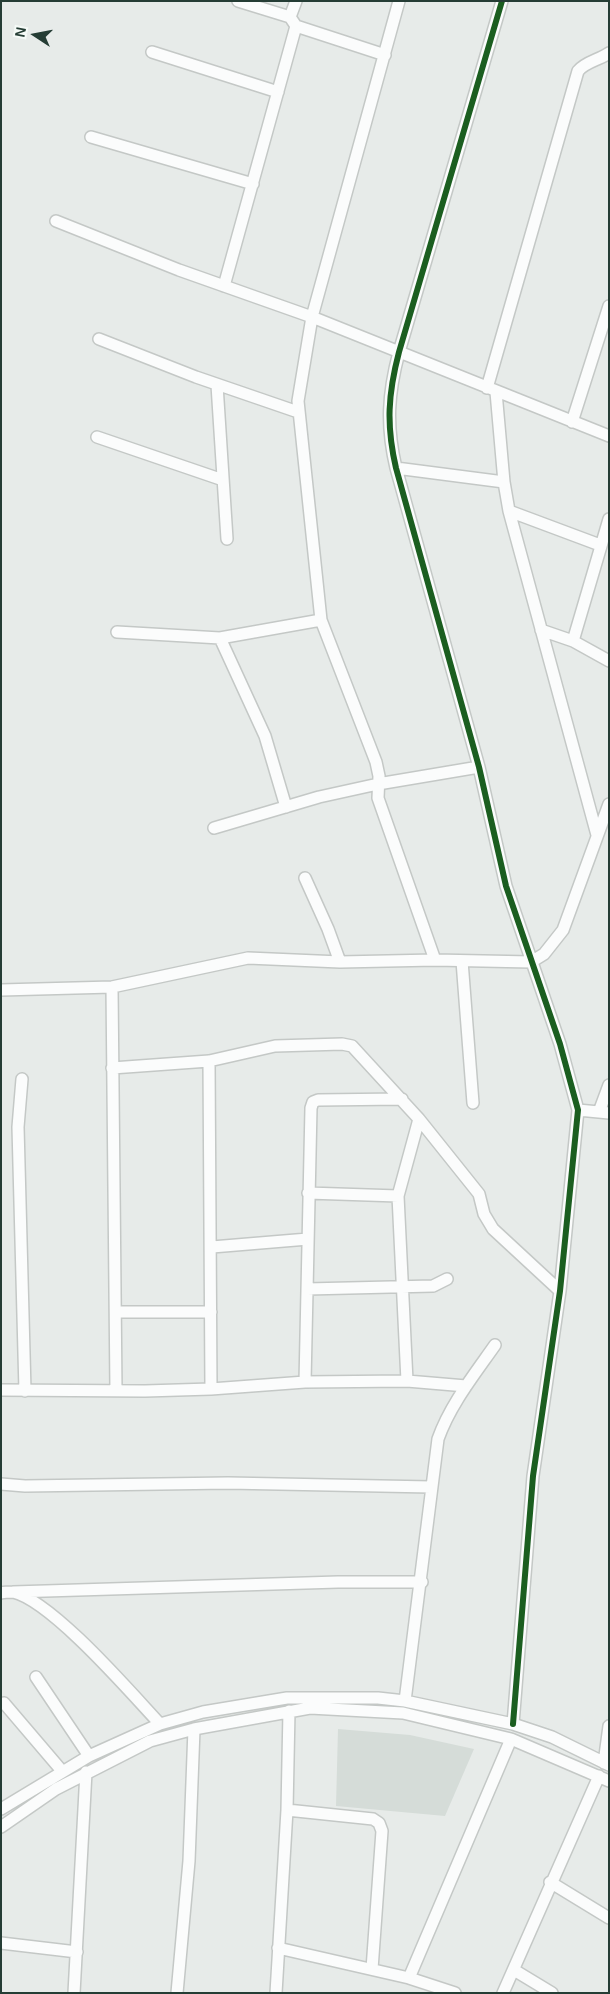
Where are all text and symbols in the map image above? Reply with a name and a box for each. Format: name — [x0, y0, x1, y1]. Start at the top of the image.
north arrow — [10, 10, 60, 60]
text: N — [11, 26, 29, 39]

